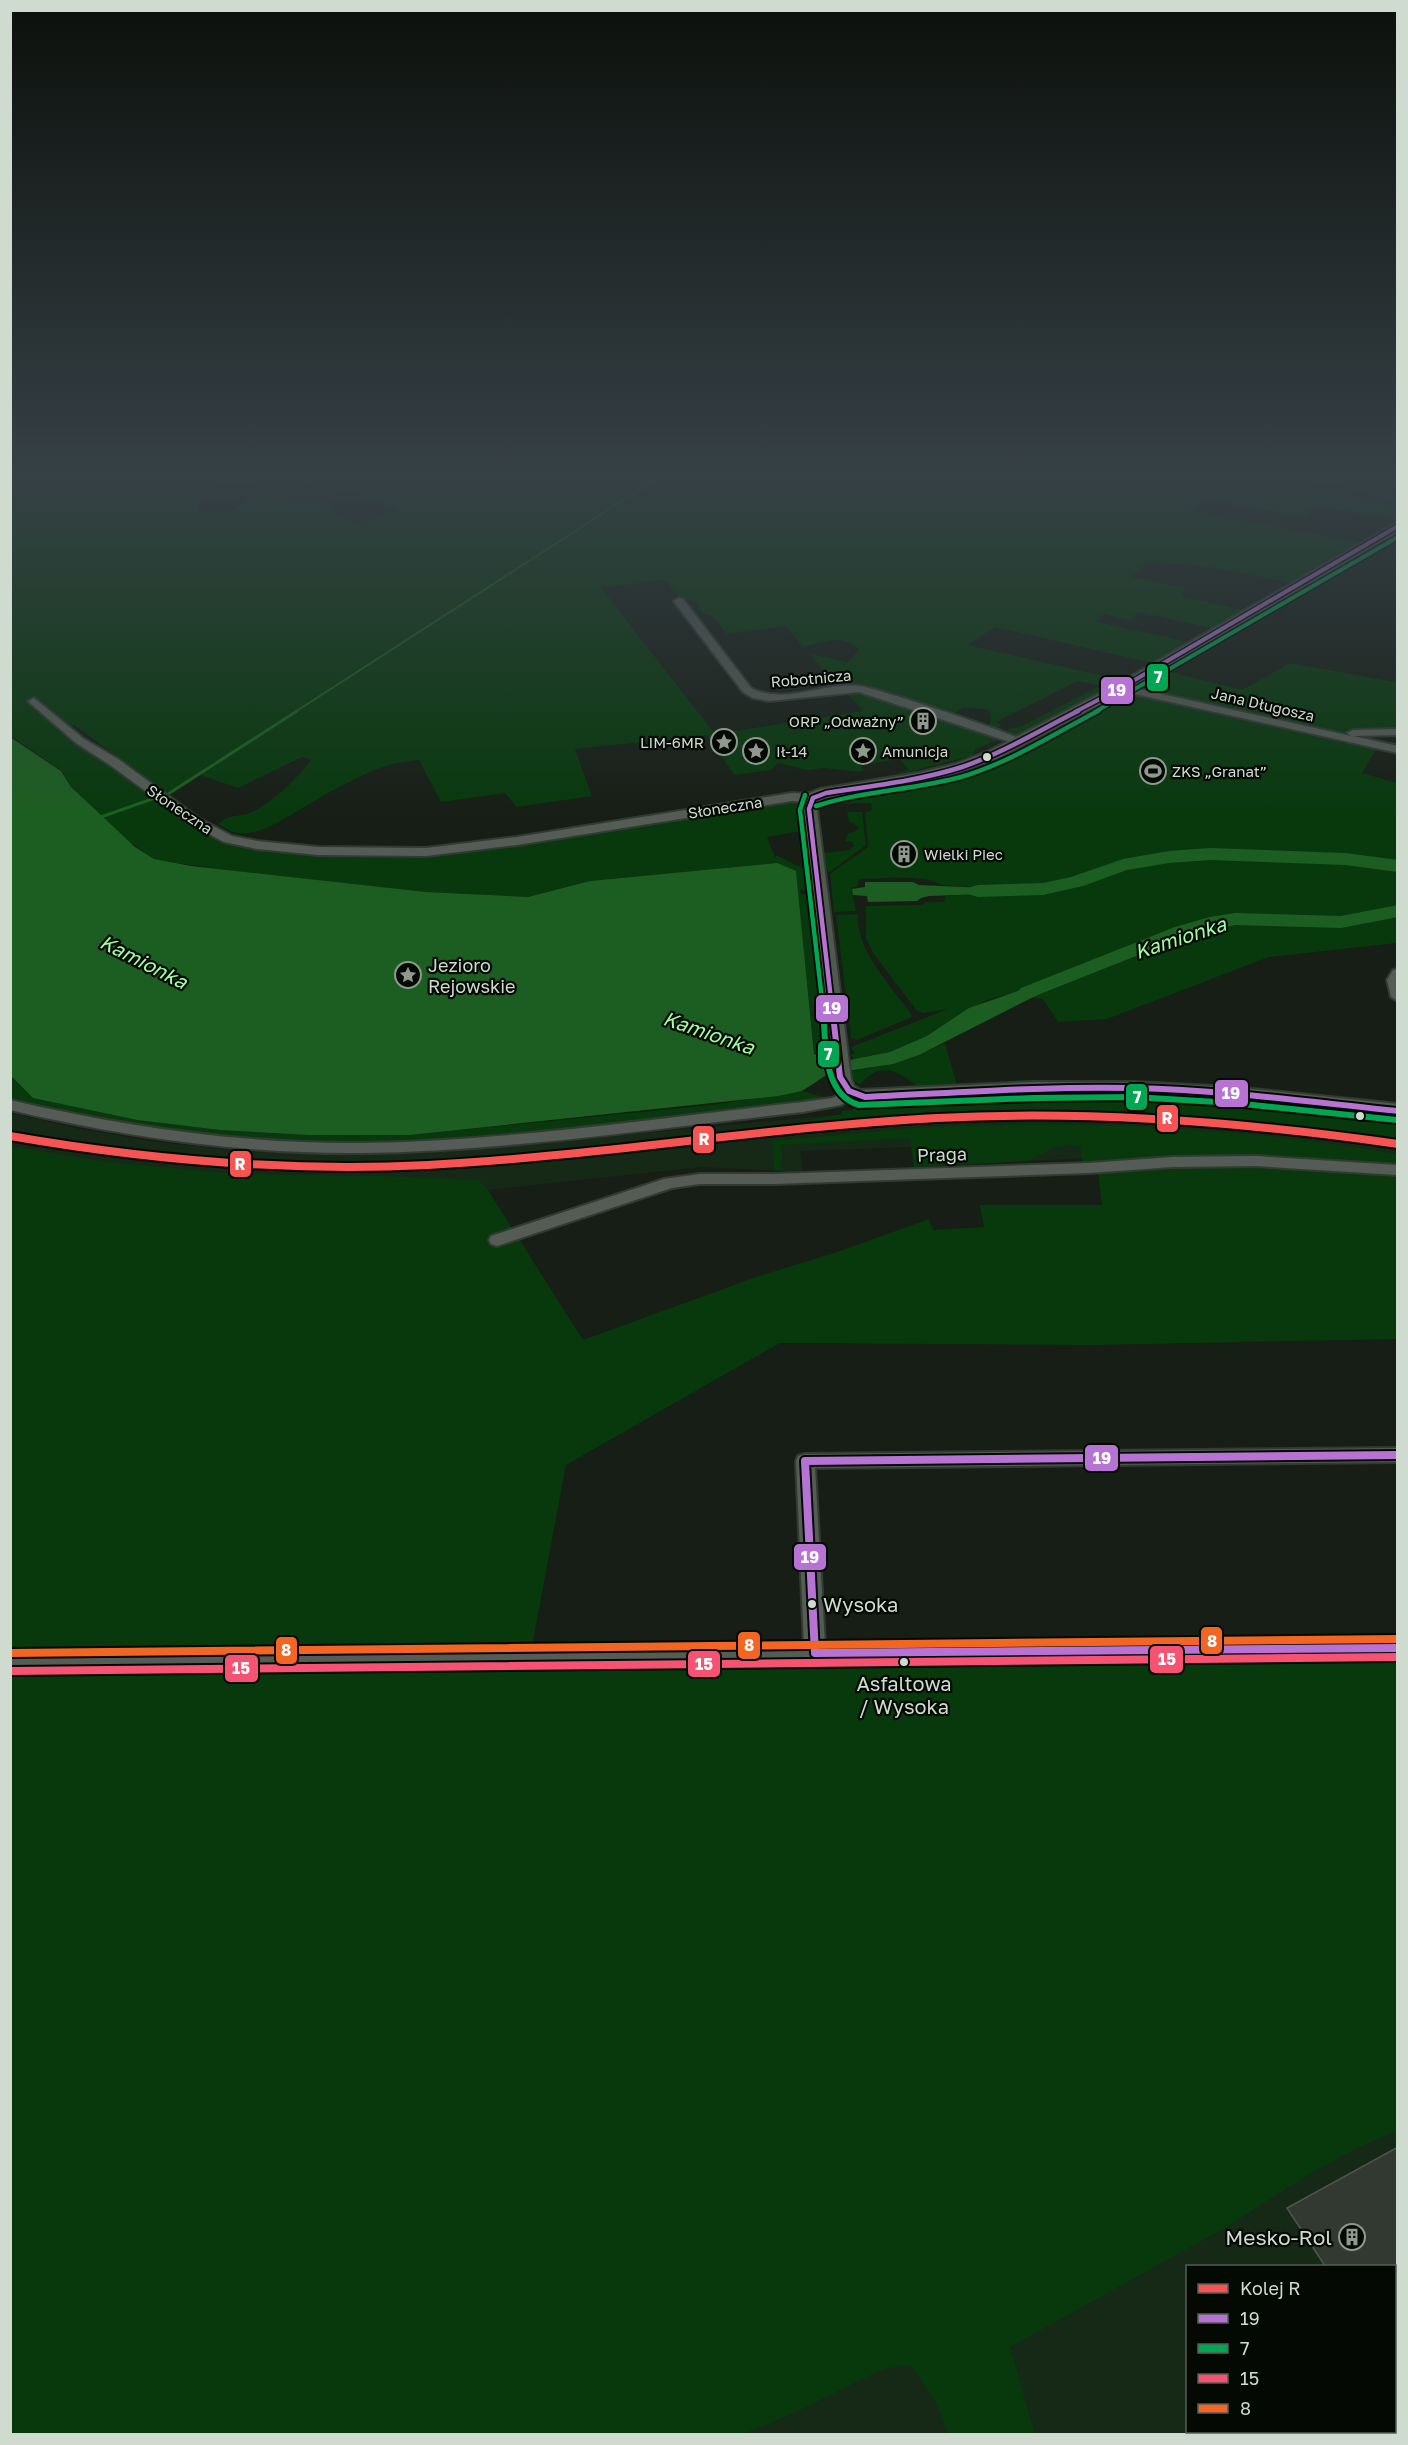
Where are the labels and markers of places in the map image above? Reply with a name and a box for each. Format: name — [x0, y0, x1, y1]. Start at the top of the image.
building icon: ORP „Odważny” — [908, 706, 938, 736]
place label: ORP „Odważny” — [789, 712, 904, 730]
place icon: LIM-6MR — [709, 727, 739, 757]
place label: LIM-6MR — [640, 733, 704, 751]
place icon: Ił-14 — [741, 736, 771, 766]
place icon: Amunicja — [848, 736, 878, 766]
place label: Ił-14 — [776, 742, 807, 760]
place label: Amunicja — [882, 742, 948, 760]
unlabelled marker — [981, 751, 993, 763]
sports icon: ZKS „Granat” — [1138, 756, 1168, 786]
place label: ZKS „Granat” — [1172, 762, 1267, 780]
building icon: Wielki Piec — [889, 839, 919, 869]
place label: Wielki Piec — [924, 845, 1003, 863]
place label: Jezioro Rejowskie — [428, 954, 516, 997]
place icon: Jezioro Rejowskie — [393, 960, 423, 990]
unlabelled marker — [1354, 1110, 1366, 1122]
place label: Wysoka — [823, 1592, 898, 1616]
marker: Wysoka — [806, 1598, 818, 1610]
marker: Asfaltowa / Wysoka — [898, 1656, 910, 1668]
place label: Asfaltowa / Wysoka — [857, 1671, 952, 1718]
building icon: Mesko-Rol — [1337, 2222, 1367, 2252]
place label: Mesko-Rol — [1225, 2224, 1332, 2250]

